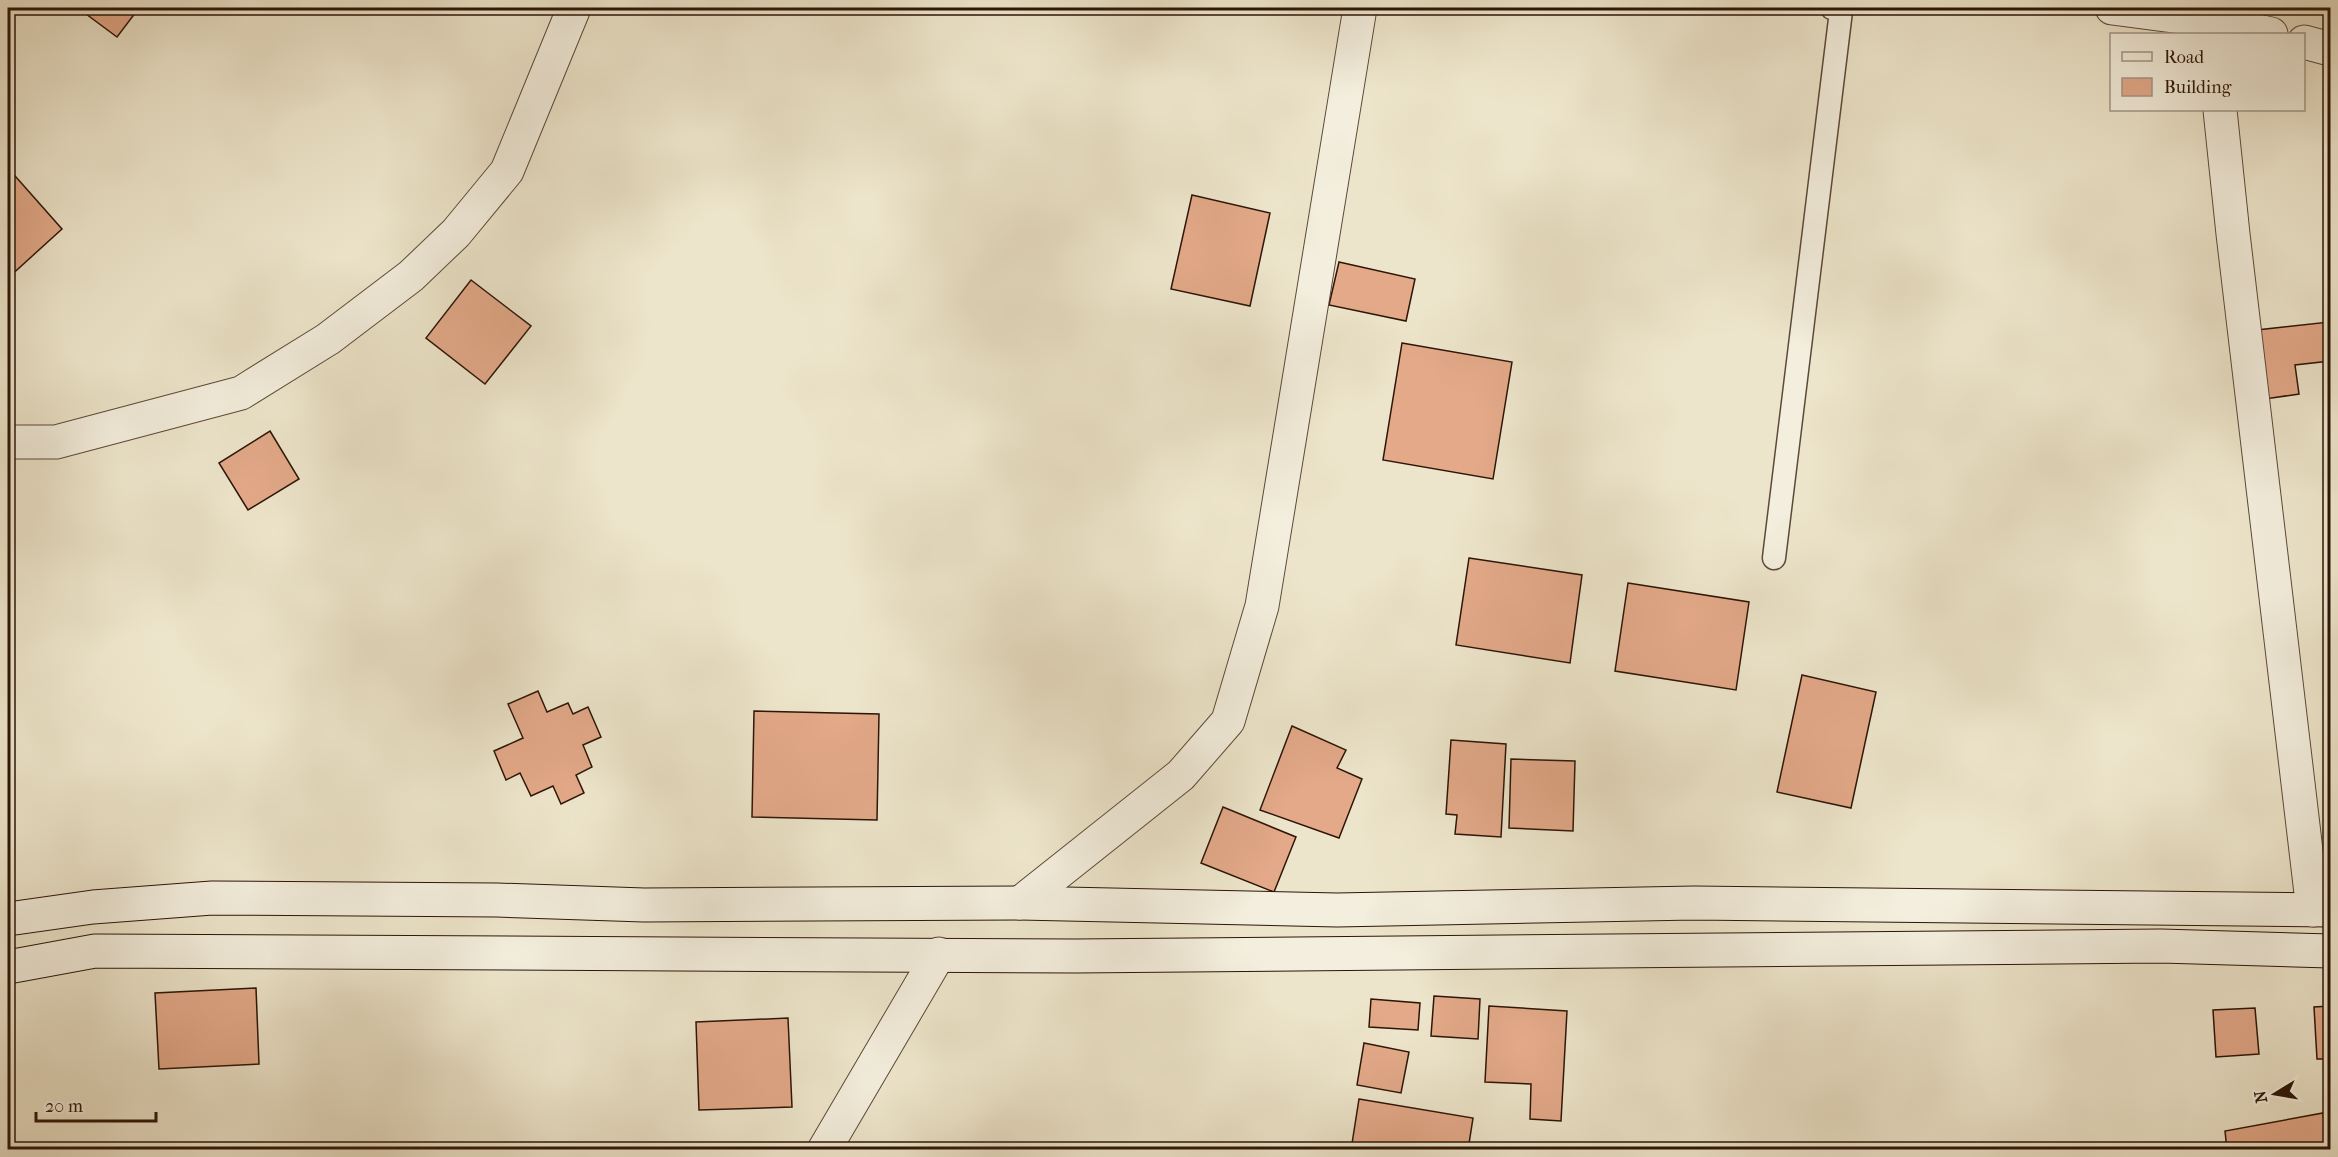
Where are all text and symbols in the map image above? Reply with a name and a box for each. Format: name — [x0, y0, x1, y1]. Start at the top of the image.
legend — [2110, 33, 2305, 111]
text: Road — [2164, 47, 2204, 68]
text: Building — [2164, 77, 2232, 98]
north arrow — [2245, 1064, 2305, 1124]
scale bar — [36, 1085, 156, 1123]
text: N — [2250, 1088, 2271, 1105]
text: 20 m — [45, 1096, 83, 1117]

